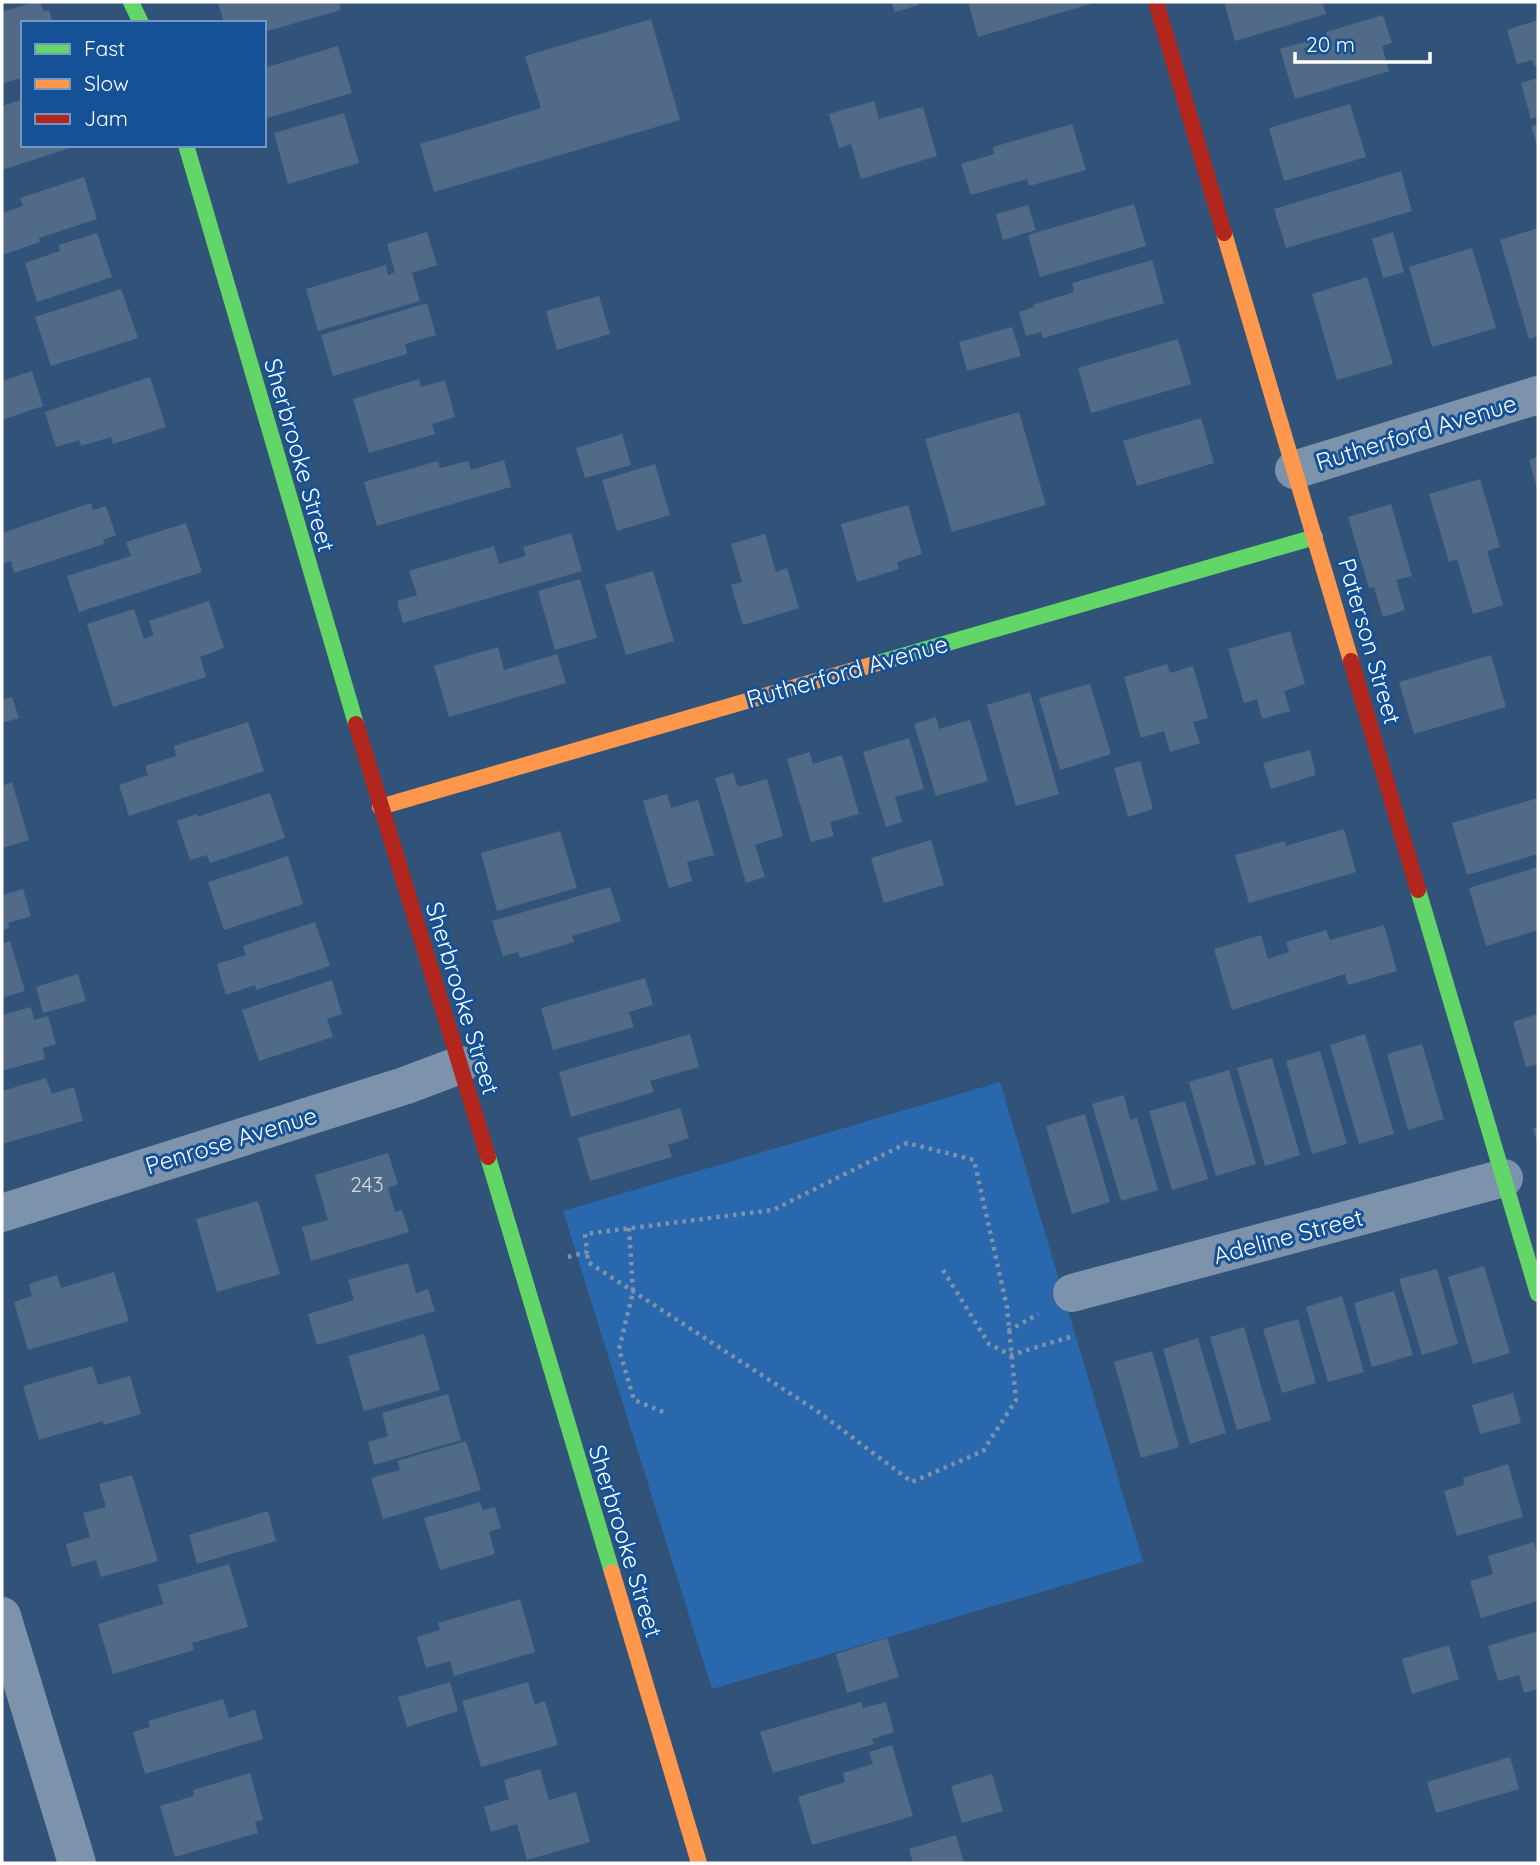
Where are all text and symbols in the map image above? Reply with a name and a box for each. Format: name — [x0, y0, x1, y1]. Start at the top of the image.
legend — [21, 21, 266, 147]
scale bar — [1295, 21, 1430, 65]
text: 20 m — [1306, 31, 1355, 57]
text: Fast — [84, 35, 125, 61]
text: Slow — [84, 70, 129, 96]
text: Jam — [84, 105, 128, 131]
street label: Sherbrooke Street — [258, 355, 342, 555]
street label: Rutherford Avenue — [1312, 387, 1520, 477]
street label: Paterson Street — [1332, 555, 1408, 727]
street label: Rutherford Avenue — [743, 628, 951, 714]
street label: Sherbrooke Street — [419, 898, 507, 1098]
street label: Penrose Avenue — [141, 1100, 321, 1180]
house number: 243 — [350, 1171, 384, 1197]
street label: Adeline Street — [1210, 1202, 1366, 1270]
street label: Sherbrooke Street — [582, 1441, 670, 1641]

